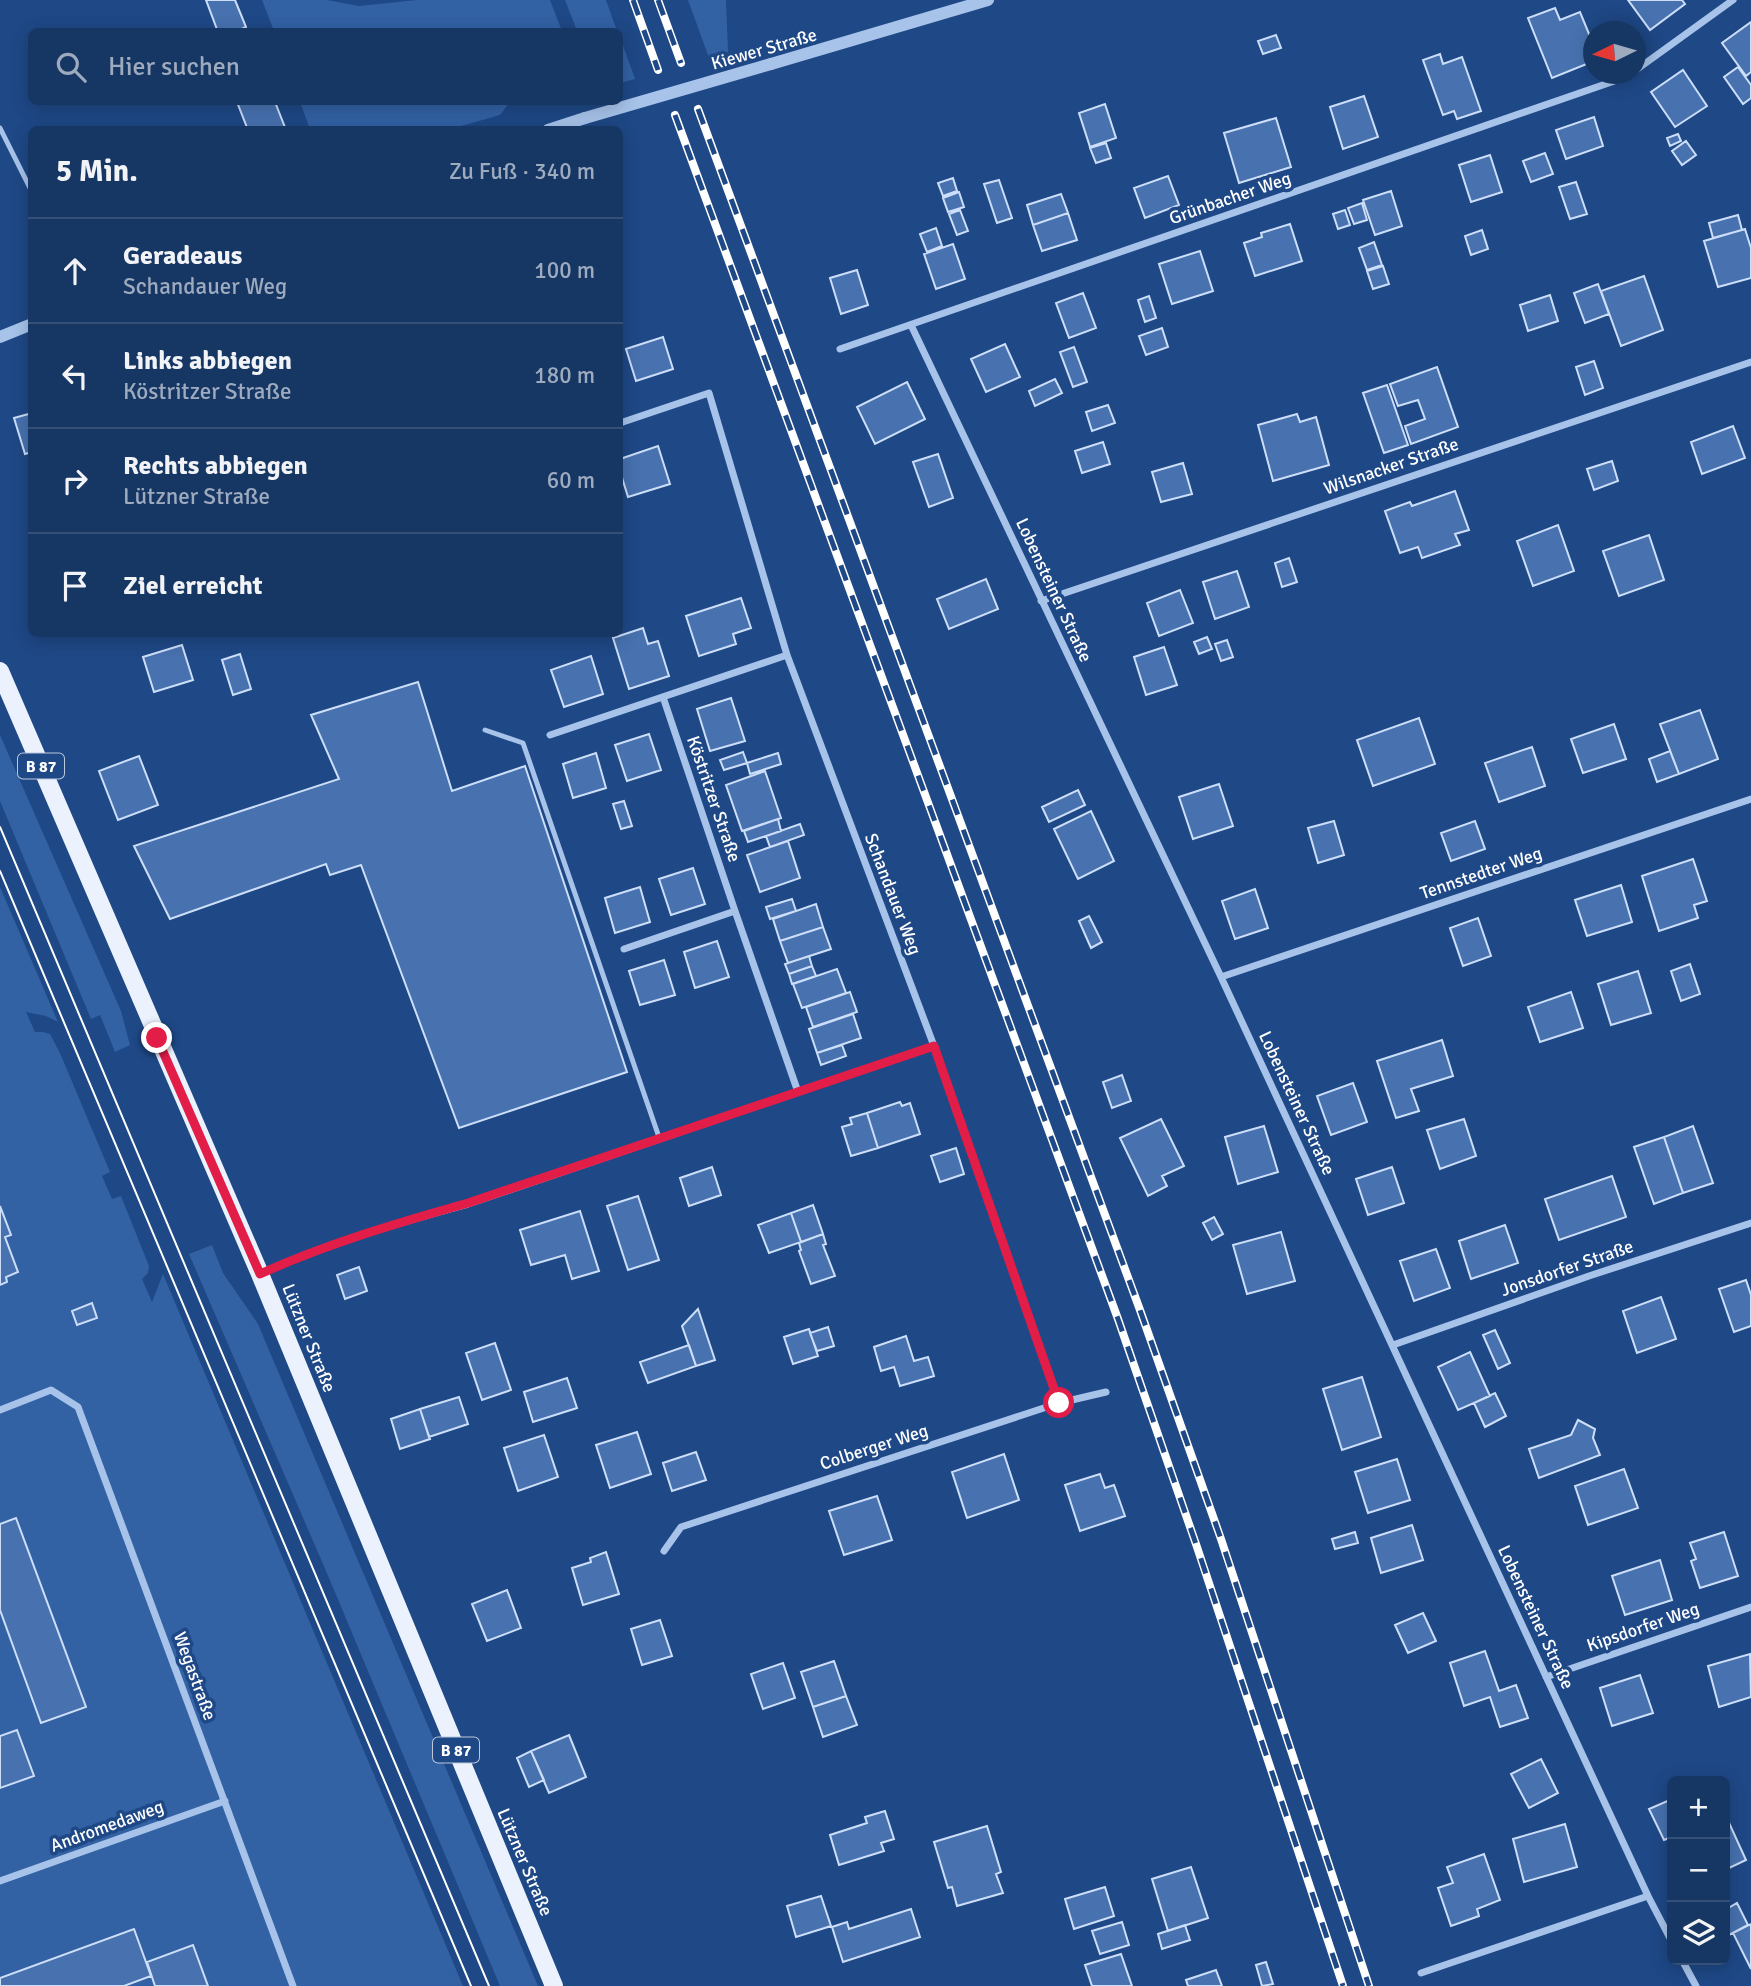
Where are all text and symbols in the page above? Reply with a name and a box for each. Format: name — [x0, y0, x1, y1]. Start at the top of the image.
north arrow — [1583, 21, 1646, 84]
street label: Kiewer Straße — [709, 23, 819, 75]
search box — [28, 28, 623, 105]
icon: search — [52, 48, 90, 86]
text: Hier suchen — [108, 51, 240, 83]
text: 5 Min. — [56, 153, 138, 190]
text: Zu Fuß · 340 m — [449, 157, 595, 186]
street label: Grünbacher Weg — [1166, 167, 1294, 229]
text: Geradeaus — [123, 240, 242, 272]
icon: ahead — [56, 252, 94, 290]
text: 100 m — [534, 256, 595, 285]
text: Schandauer Weg — [123, 272, 287, 301]
text: Links abbiegen — [123, 345, 292, 377]
icon: left — [56, 357, 94, 395]
text: 180 m — [534, 361, 595, 390]
text: Köstritzer Straße — [123, 377, 291, 406]
street label: Wilsnacker Straße — [1321, 433, 1461, 499]
text: Rechts abbiegen — [123, 450, 308, 482]
icon: right — [56, 462, 94, 500]
text: 60 m — [547, 466, 595, 495]
text: Lützner Straße — [123, 482, 270, 511]
street label: Lobensteiner Straße — [1011, 515, 1097, 665]
icon: arrive — [56, 567, 94, 605]
text: Ziel erreicht — [123, 570, 263, 602]
street label: Köstritzer Straße — [682, 733, 746, 865]
road number: B 87 — [18, 754, 64, 778]
street label: Schandauer Weg — [860, 830, 926, 958]
street label: Tennstedter Weg — [1417, 842, 1545, 904]
route end — [141, 1022, 172, 1053]
street label: Lobensteiner Straße — [1254, 1028, 1340, 1178]
street label: Jonsdorfer Straße — [1498, 1235, 1636, 1301]
street label: Lützner Straße — [277, 1281, 341, 1395]
route start — [1043, 1387, 1074, 1418]
street label: Colberger Weg — [817, 1419, 931, 1475]
street label: Lobensteiner Straße — [1493, 1542, 1579, 1692]
street label: Kipsdorfer Weg — [1584, 1597, 1702, 1657]
street label: Wegastraße — [169, 1629, 221, 1723]
road number: B 87 — [433, 1738, 479, 1762]
map controls — [1667, 1776, 1730, 1965]
button: + — [1667, 1776, 1730, 1839]
street label: Andromedaweg — [47, 1795, 167, 1857]
street label: Lützner Straße — [492, 1805, 558, 1919]
button: − — [1667, 1839, 1730, 1902]
button: layers — [1667, 1902, 1730, 1965]

